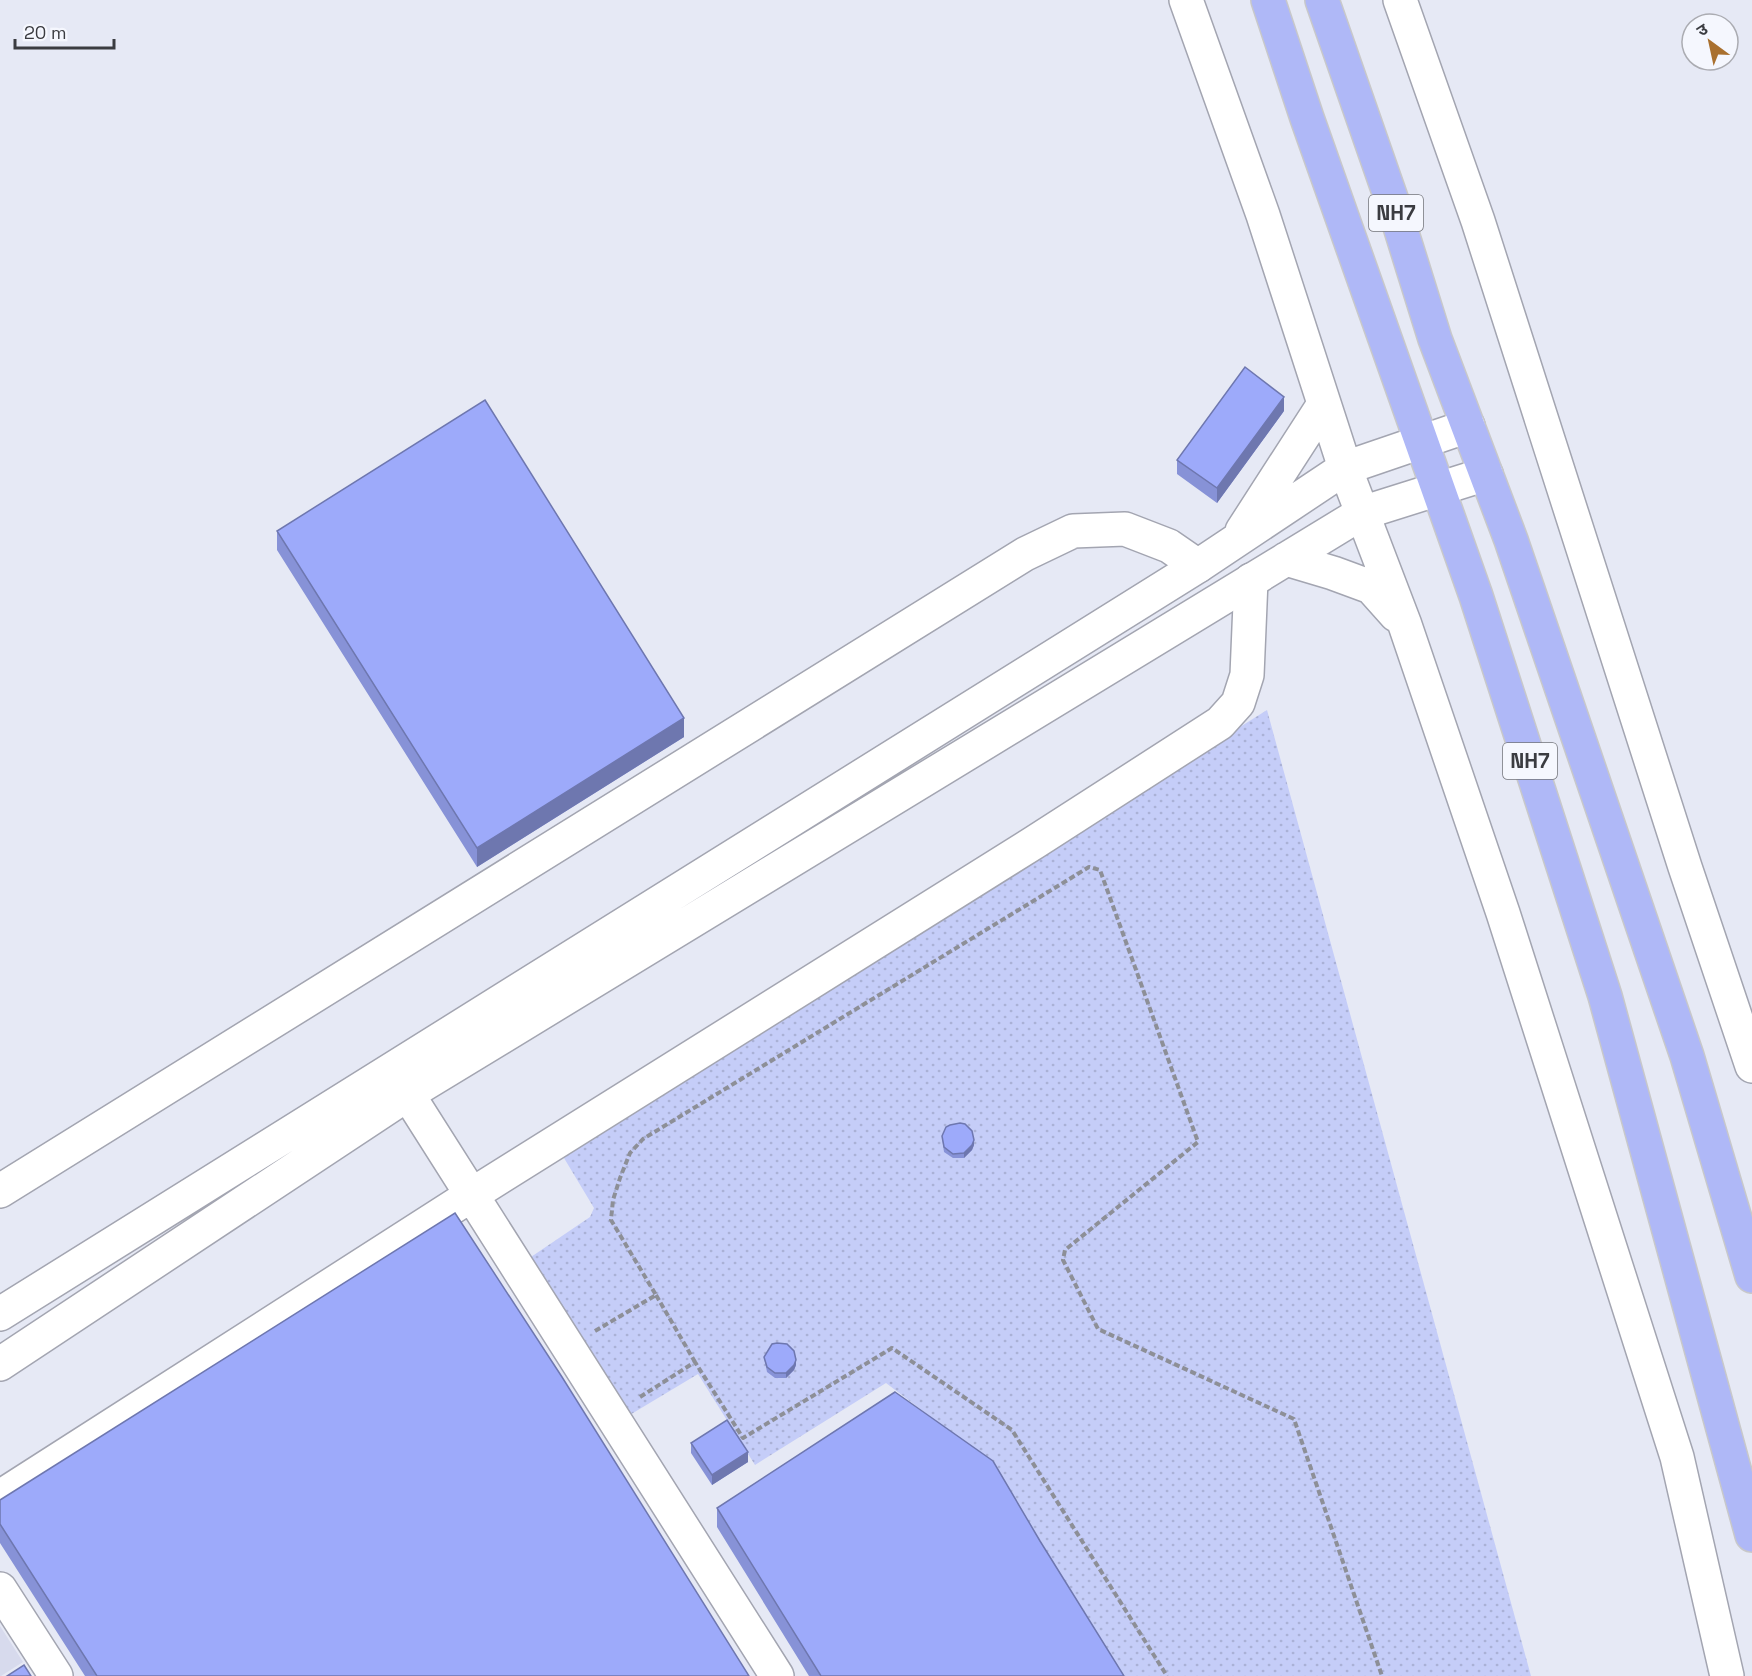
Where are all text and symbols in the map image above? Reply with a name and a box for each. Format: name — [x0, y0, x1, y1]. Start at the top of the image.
scale bar — [15, 12, 114, 50]
north arrow — [1680, 12, 1740, 72]
text: उ — [1692, 18, 1712, 41]
text: 20 m — [24, 21, 67, 44]
road number: NH7 — [1369, 195, 1423, 231]
road number: NH7 — [1503, 743, 1557, 779]

